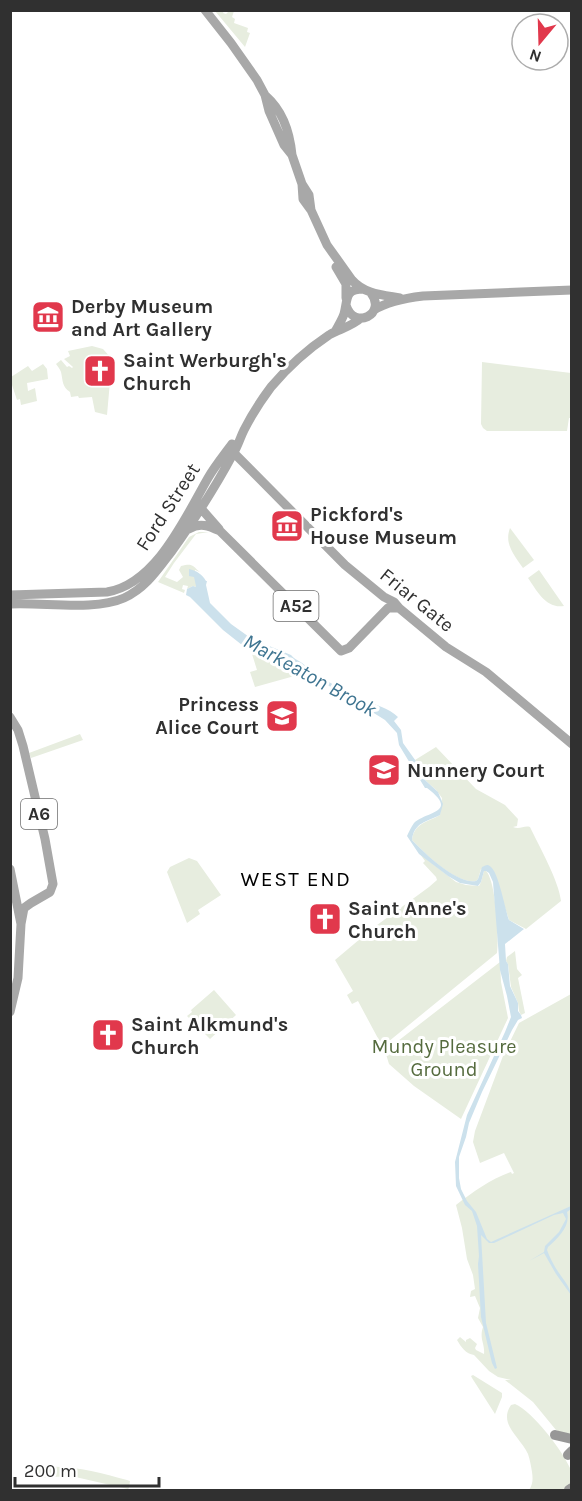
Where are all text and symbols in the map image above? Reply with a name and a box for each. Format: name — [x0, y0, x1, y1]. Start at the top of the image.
north arrow — [510, 12, 570, 72]
text: N — [527, 45, 544, 67]
place label: Derby Museum and Art Gallery — [71, 295, 213, 341]
museum icon: Derby Museum and Art Gallery — [30, 299, 66, 335]
place label: Saint Werburgh's Church — [123, 349, 287, 395]
church icon: Saint Werburgh's Church — [82, 353, 118, 389]
street label: Ford Street — [131, 459, 205, 555]
place label: Pickford's House Museum — [310, 503, 457, 549]
museum icon: Pickford's House Museum — [269, 508, 305, 544]
street label: Friar Gate — [375, 563, 459, 637]
road number: A52 — [274, 591, 318, 621]
water label: Markeaton Brook — [239, 629, 381, 722]
place label: Princess Alice Court — [155, 693, 259, 739]
school or university icon: Princess Alice Court — [264, 698, 300, 734]
school or university icon: Nunnery Court — [366, 752, 402, 788]
place label: Nunnery Court — [407, 759, 545, 782]
road number: A6 — [21, 799, 57, 829]
district label: WEST END — [241, 867, 351, 891]
place label: Saint Anne's Church — [348, 897, 467, 943]
church icon: Saint Anne's Church — [307, 901, 343, 937]
place label: Saint Alkmund's Church — [131, 1013, 288, 1059]
church icon: Saint Alkmund's Church — [90, 1017, 126, 1053]
park label: Mundy Pleasure Ground — [371, 1035, 517, 1081]
scale bar — [15, 1450, 159, 1488]
text: 200 m — [24, 1460, 77, 1482]

